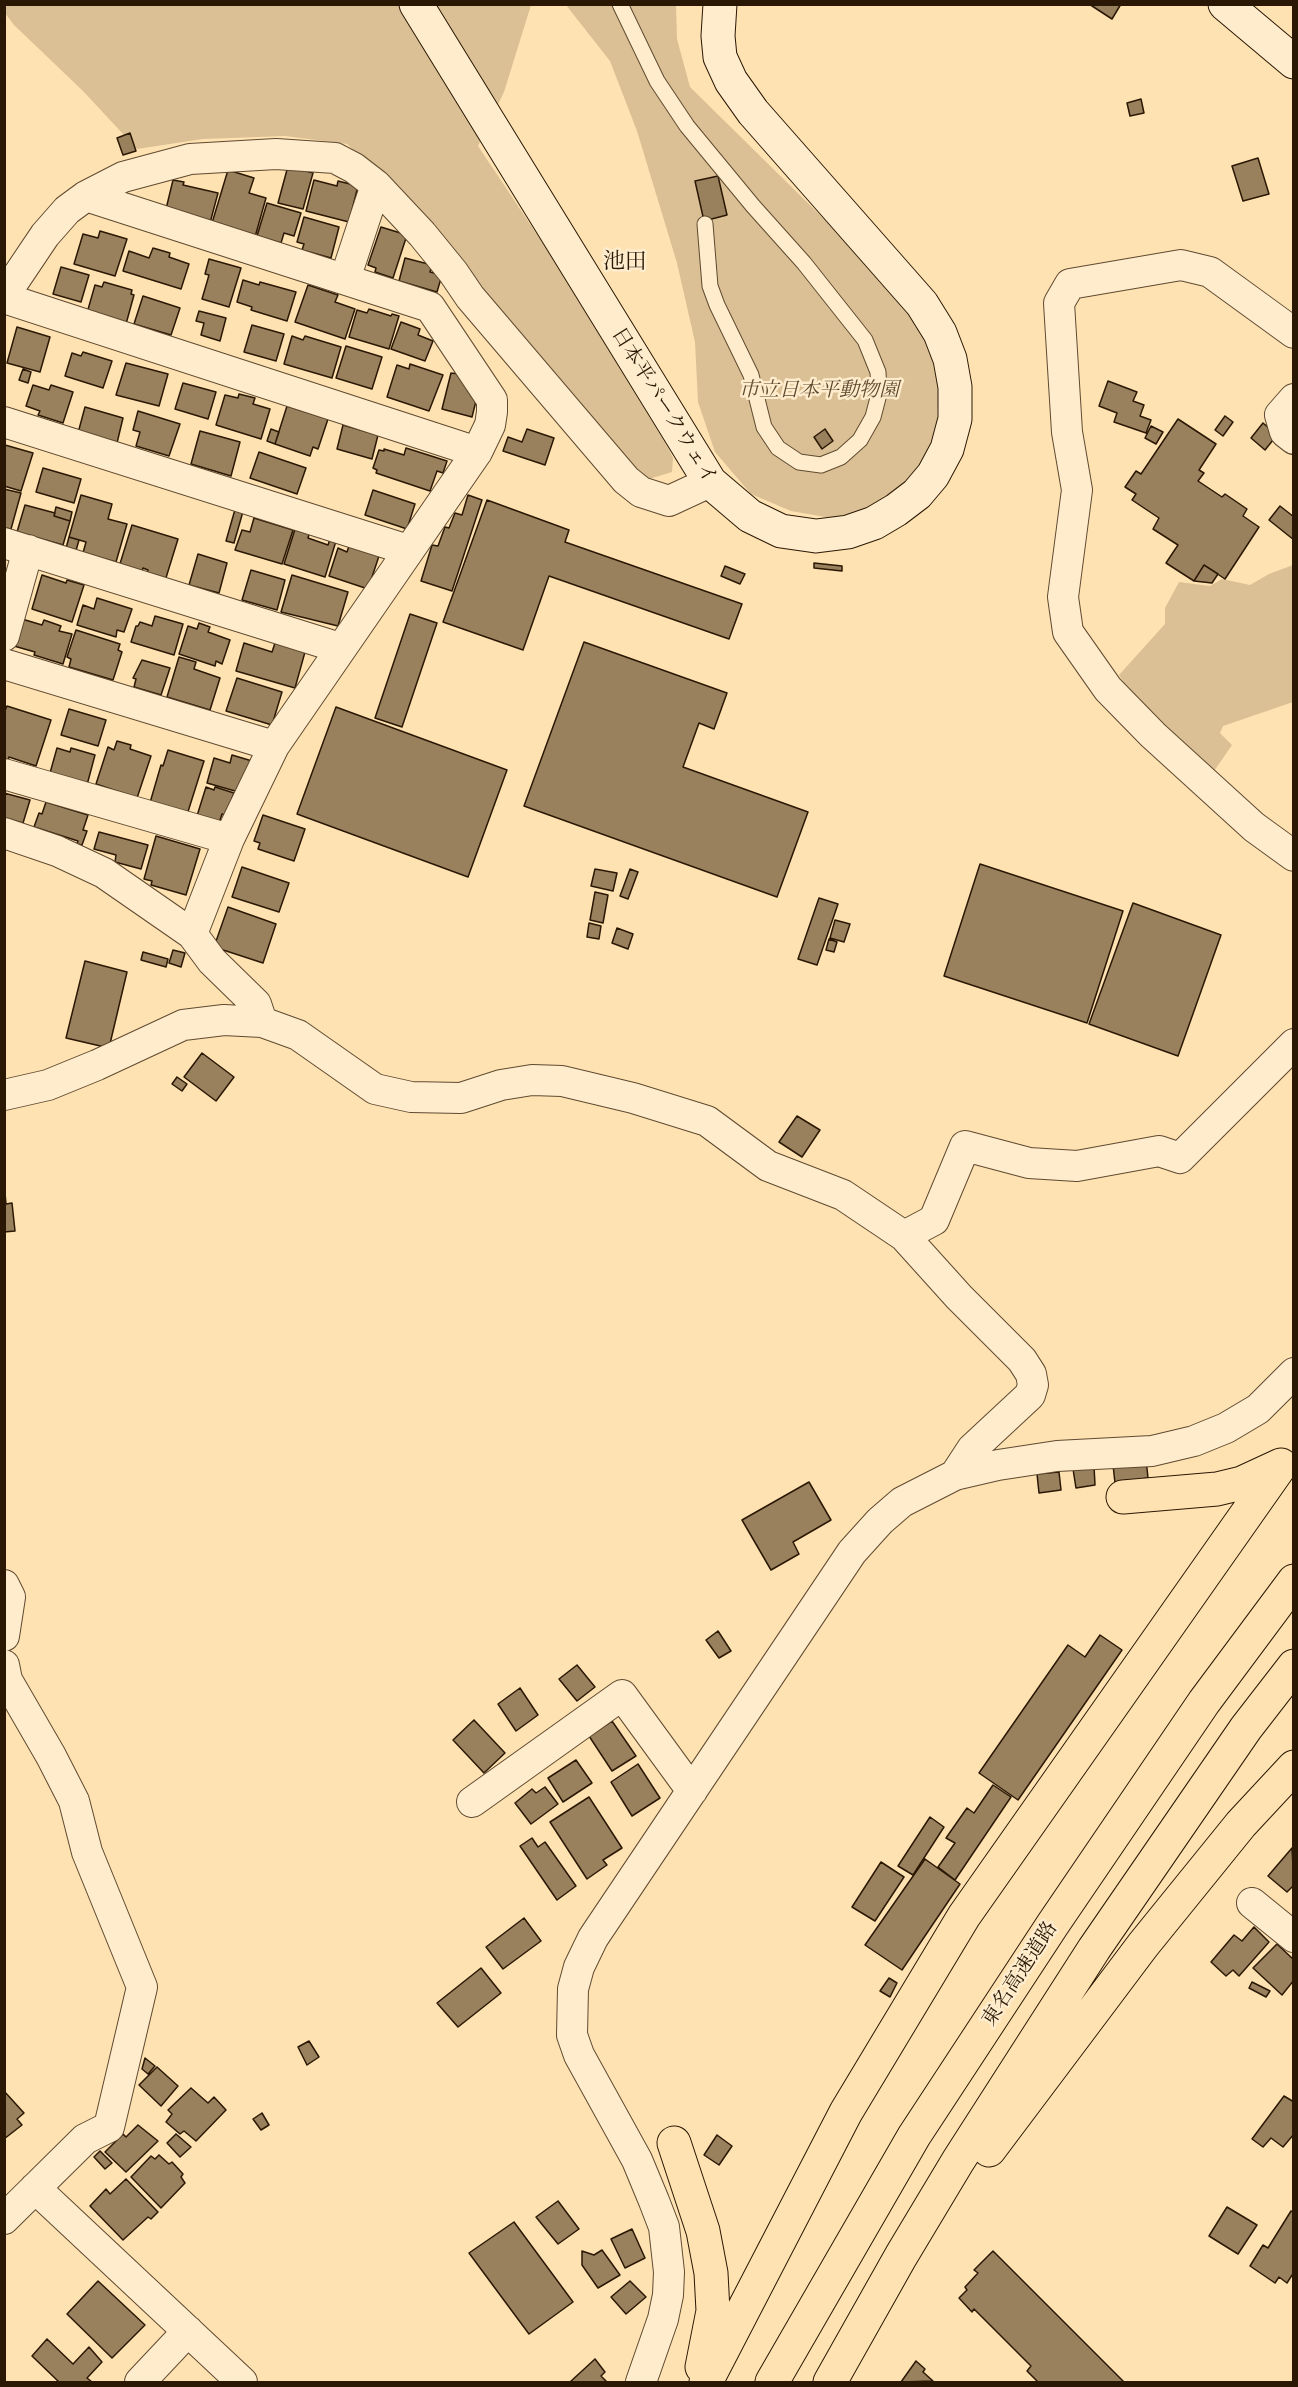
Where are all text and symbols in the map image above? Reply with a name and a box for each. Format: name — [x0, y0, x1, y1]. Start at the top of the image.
district label: 池田 — [603, 249, 647, 275]
street label: 日本平パークウェイ — [606, 323, 722, 489]
park label: 市立日本平動物園 — [739, 379, 899, 403]
street label: 東名高速道路 — [977, 1917, 1063, 2031]

